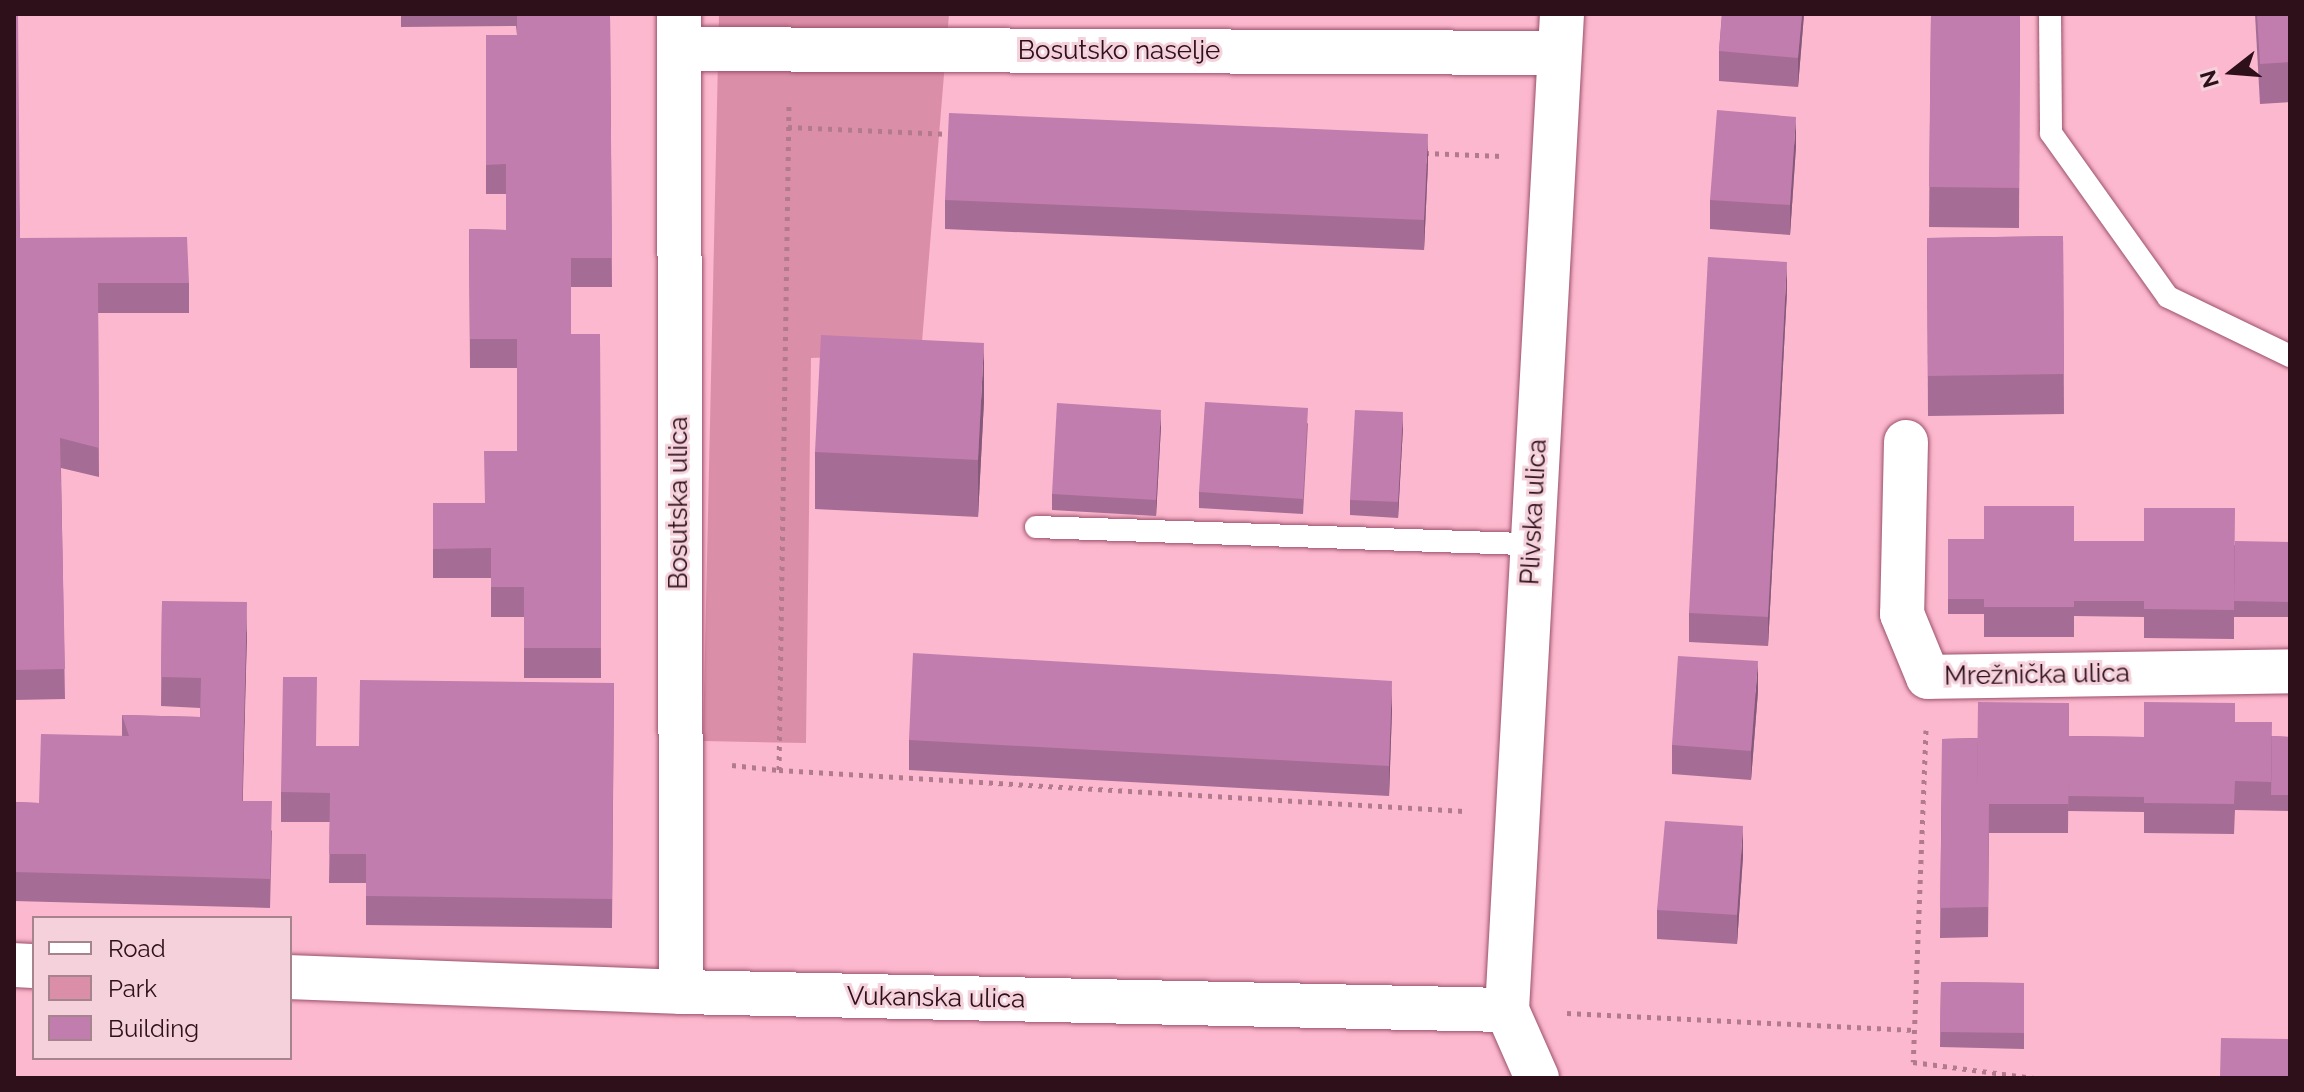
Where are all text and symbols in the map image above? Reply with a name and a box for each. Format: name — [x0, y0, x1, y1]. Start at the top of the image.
north arrow — [2192, 32, 2272, 112]
street label: Bosutsko naselje — [1018, 35, 1220, 67]
text: N — [2194, 67, 2224, 91]
street label: Bosutska ulica — [663, 416, 695, 590]
street label: Plivska ulica — [1515, 438, 1553, 586]
street label: Mrežnička ulica — [1944, 658, 2130, 692]
legend — [32, 916, 292, 1060]
text: Road — [108, 934, 166, 963]
text: Park — [108, 974, 157, 1003]
street label: Vukanska ulica — [846, 981, 1026, 1015]
text: Building — [108, 1014, 199, 1043]

